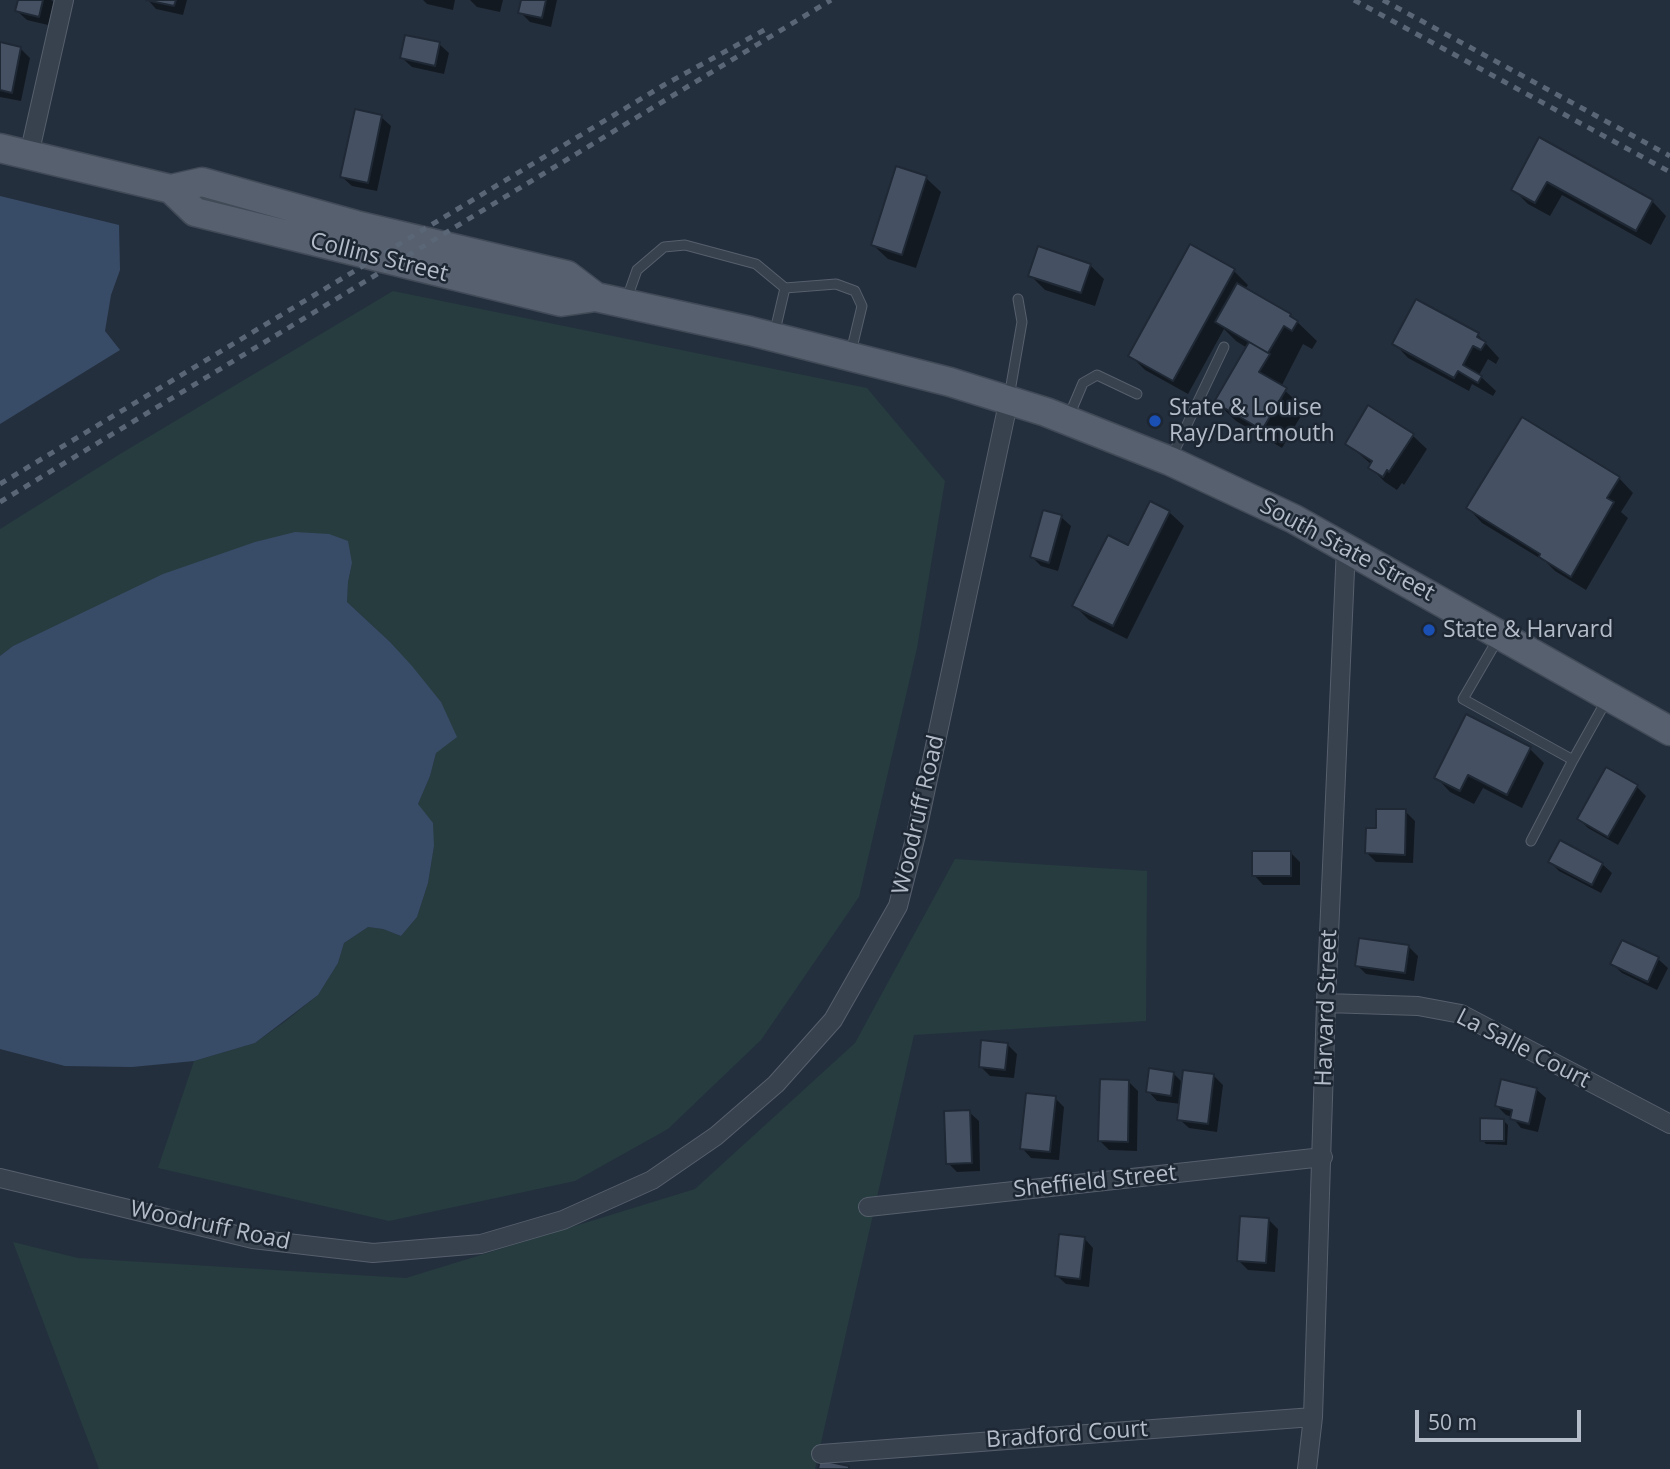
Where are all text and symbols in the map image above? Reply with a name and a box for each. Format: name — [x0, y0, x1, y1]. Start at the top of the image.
street label: Collins Street — [307, 228, 451, 288]
place label: State & Louise Ray/Dartmouth — [1169, 394, 1335, 448]
marker: State & Louise Ray/Dartmouth — [1147, 413, 1163, 429]
street label: South State Street — [1255, 492, 1439, 608]
place label: State & Harvard — [1443, 616, 1613, 644]
marker: State & Harvard — [1421, 622, 1437, 638]
street label: Woodruff Road — [887, 733, 951, 897]
street label: Harvard Street — [1310, 929, 1344, 1087]
street label: La Salle Court — [1451, 1003, 1595, 1095]
street label: Sheffield Street — [1012, 1160, 1178, 1204]
street label: Woodruff Road — [128, 1196, 292, 1256]
scale bar — [1418, 1396, 1584, 1440]
text: 50 m — [1428, 1408, 1477, 1436]
street label: Bradford Court — [985, 1416, 1149, 1454]

